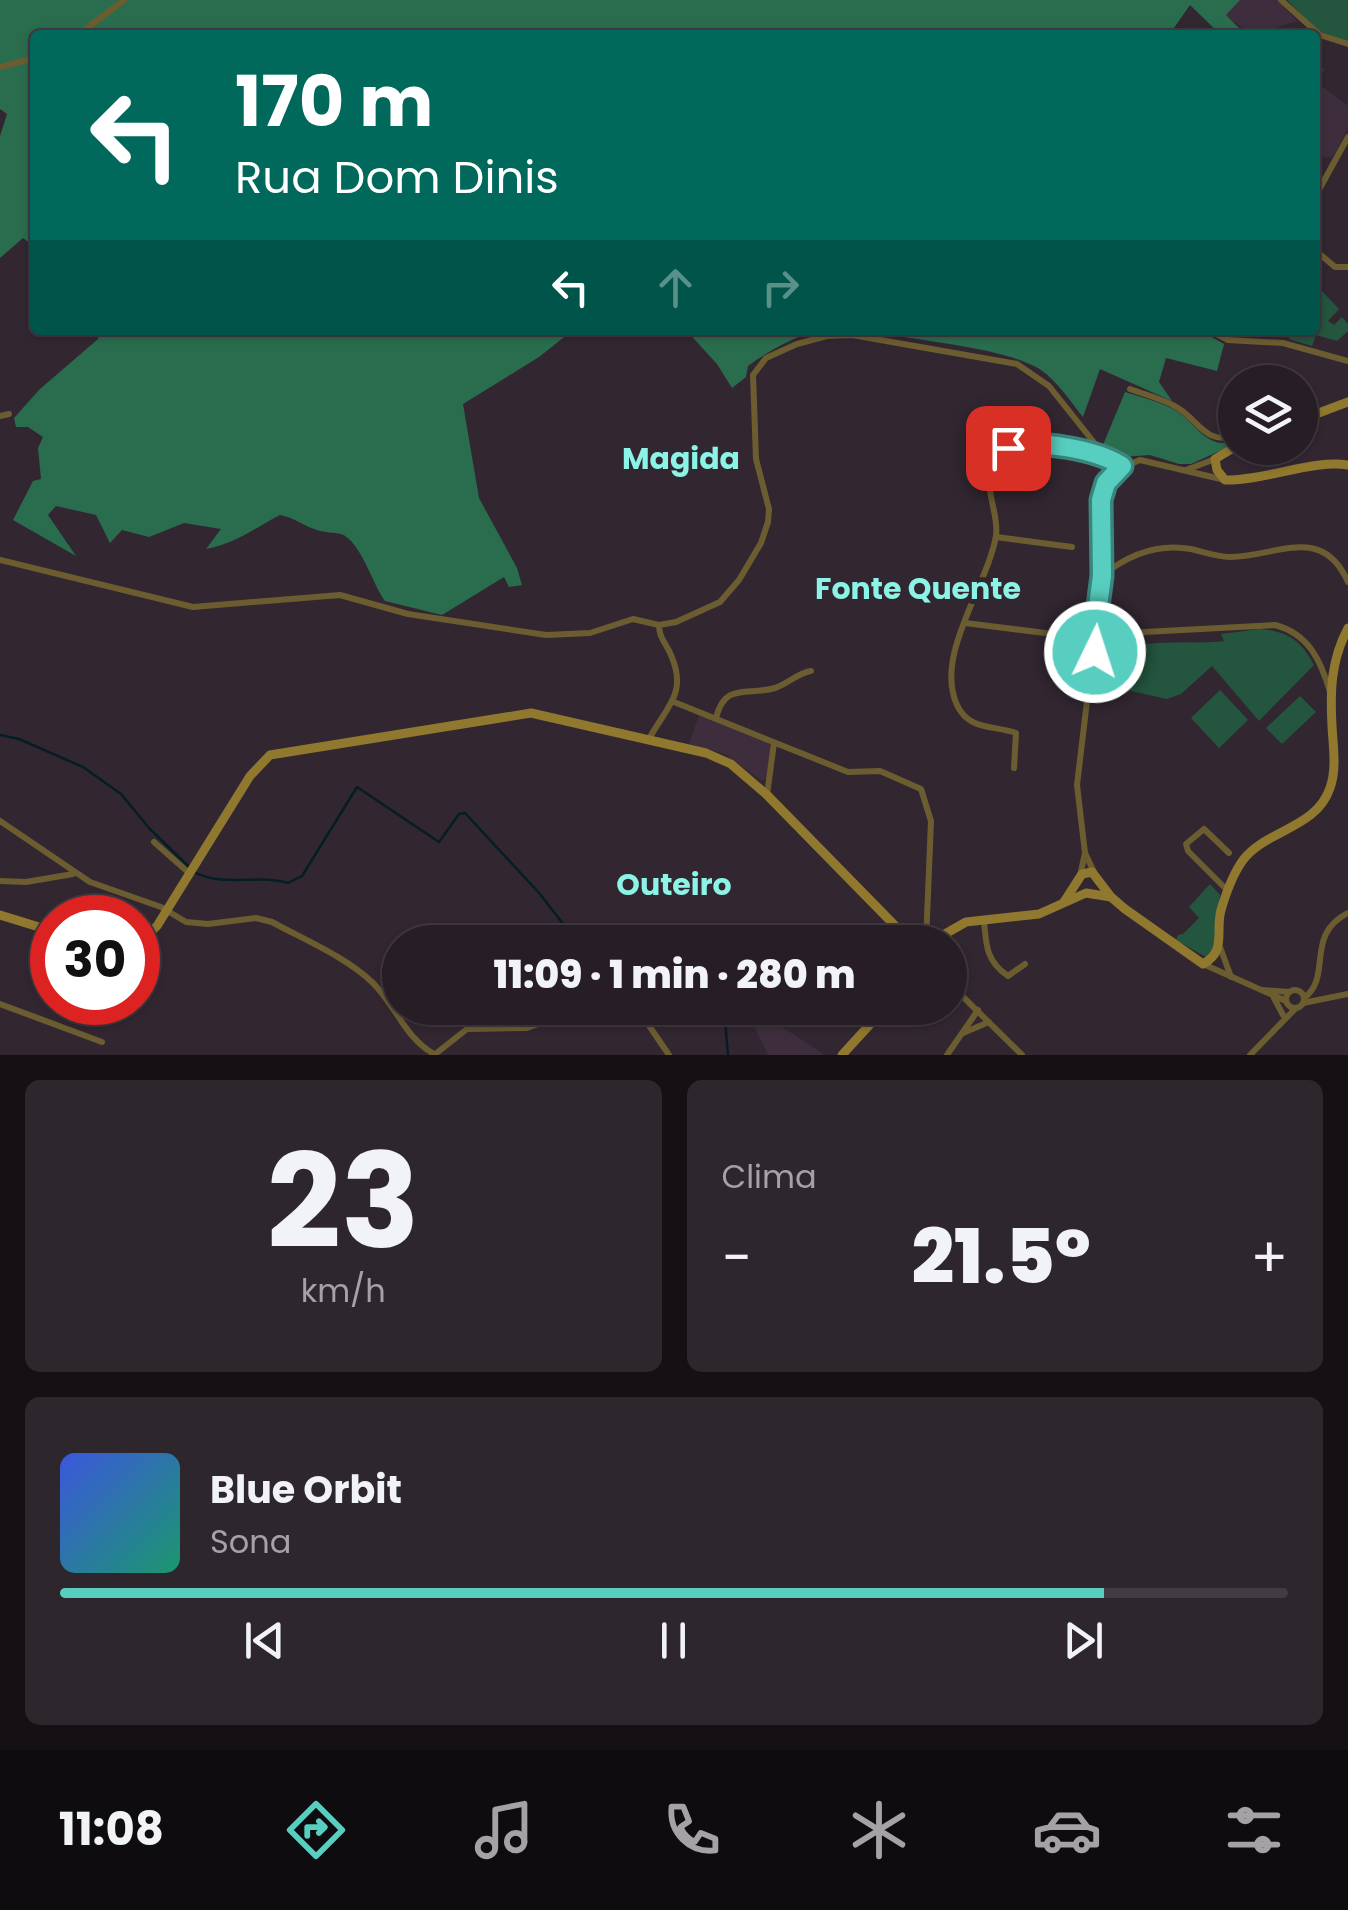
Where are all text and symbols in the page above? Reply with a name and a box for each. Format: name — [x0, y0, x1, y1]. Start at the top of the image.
text: 170 m — [235, 52, 433, 151]
icon: left — [70, 70, 200, 200]
text: Rua Dom Dinis — [235, 146, 559, 209]
icon: left — [543, 260, 598, 315]
icon: ahead — [648, 260, 703, 315]
icon: right — [753, 260, 808, 315]
map controls — [1218, 365, 1318, 465]
button: layers — [1218, 365, 1318, 465]
pin — [966, 406, 1051, 491]
icon: arrive — [981, 421, 1036, 476]
district label: Magida — [622, 437, 740, 480]
district label: Fonte Quente — [815, 567, 1021, 610]
position arrow — [1043, 600, 1147, 704]
district label: Outeiro — [616, 863, 732, 906]
speed limit sign: 30 — [30, 895, 160, 1025]
text: 11:09 · 1 min · 280 m — [493, 948, 856, 1001]
text: 23 — [267, 1110, 420, 1293]
text: Clima — [722, 1154, 817, 1199]
text: 21.5° — [911, 1204, 1091, 1309]
text: − — [722, 1219, 752, 1296]
text: + — [1250, 1219, 1288, 1296]
text: km/h — [301, 1268, 386, 1313]
text: Blue Orbit — [210, 1463, 402, 1516]
text: Sona — [210, 1519, 291, 1564]
icon: previous — [237, 1613, 292, 1668]
icon: pause — [646, 1613, 701, 1668]
icon: next — [1056, 1613, 1111, 1668]
icon: directions — [281, 1795, 351, 1865]
icon: music — [469, 1795, 539, 1865]
icon: phone — [657, 1795, 727, 1865]
icon: climate — [844, 1795, 914, 1865]
icon: car — [1032, 1795, 1102, 1865]
icon: filters — [1219, 1795, 1289, 1865]
text: 11:08 — [59, 1798, 164, 1861]

